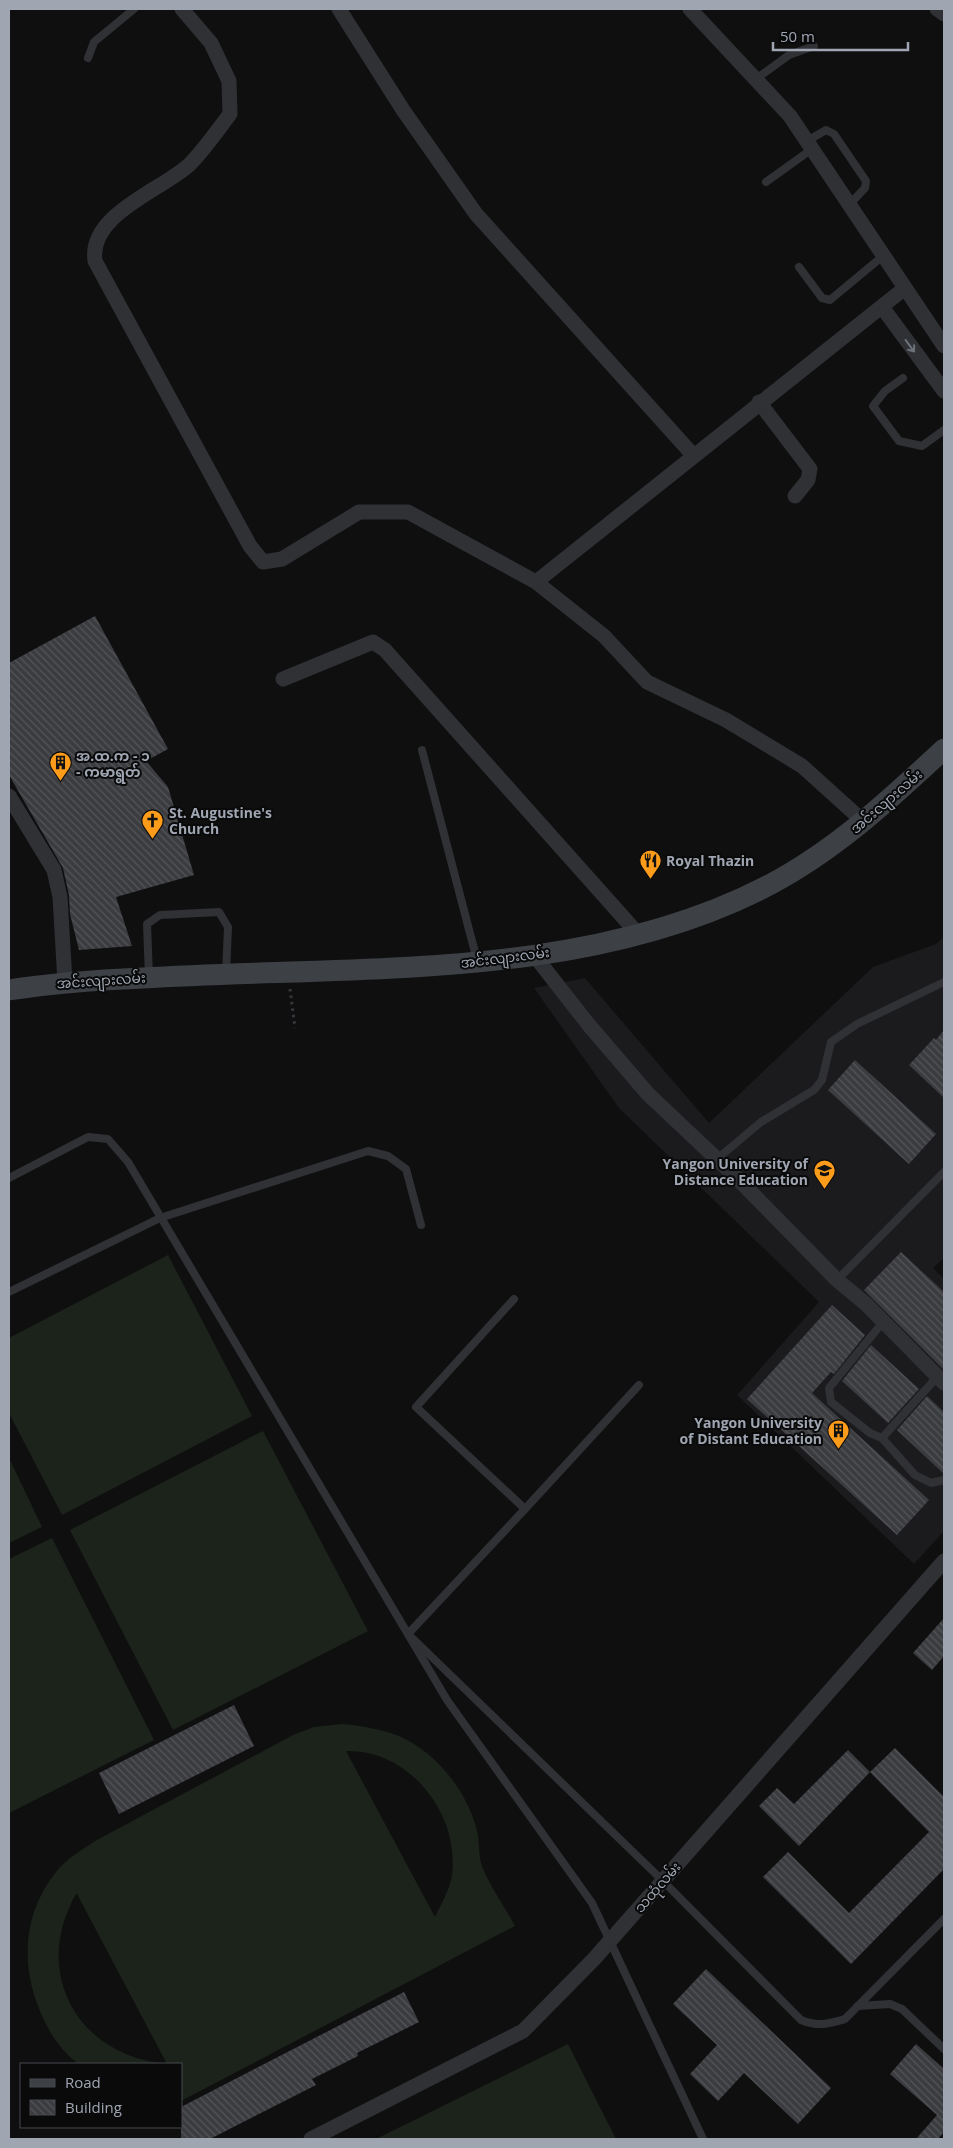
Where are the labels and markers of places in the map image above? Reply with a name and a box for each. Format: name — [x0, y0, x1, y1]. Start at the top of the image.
place label: အ.ထ.က - ၁ - ကမာရွတ် — [76, 746, 150, 784]
building icon: အ.ထ.က - ၁ - ကမာရွတ် — [48, 751, 72, 782]
place label: St. Augustine's Church — [169, 803, 272, 838]
church icon: St. Augustine's Church — [141, 808, 165, 839]
restaurant icon: Royal Thazin — [638, 848, 662, 879]
place label: Royal Thazin — [666, 851, 754, 870]
place label: Yangon University of Distance Education — [663, 1154, 810, 1189]
school or university icon: Yangon University of Distance Education — [812, 1159, 836, 1190]
place label: Yangon University of Distant Education — [679, 1413, 822, 1448]
building icon: Yangon University of Distant Education — [826, 1418, 850, 1449]

